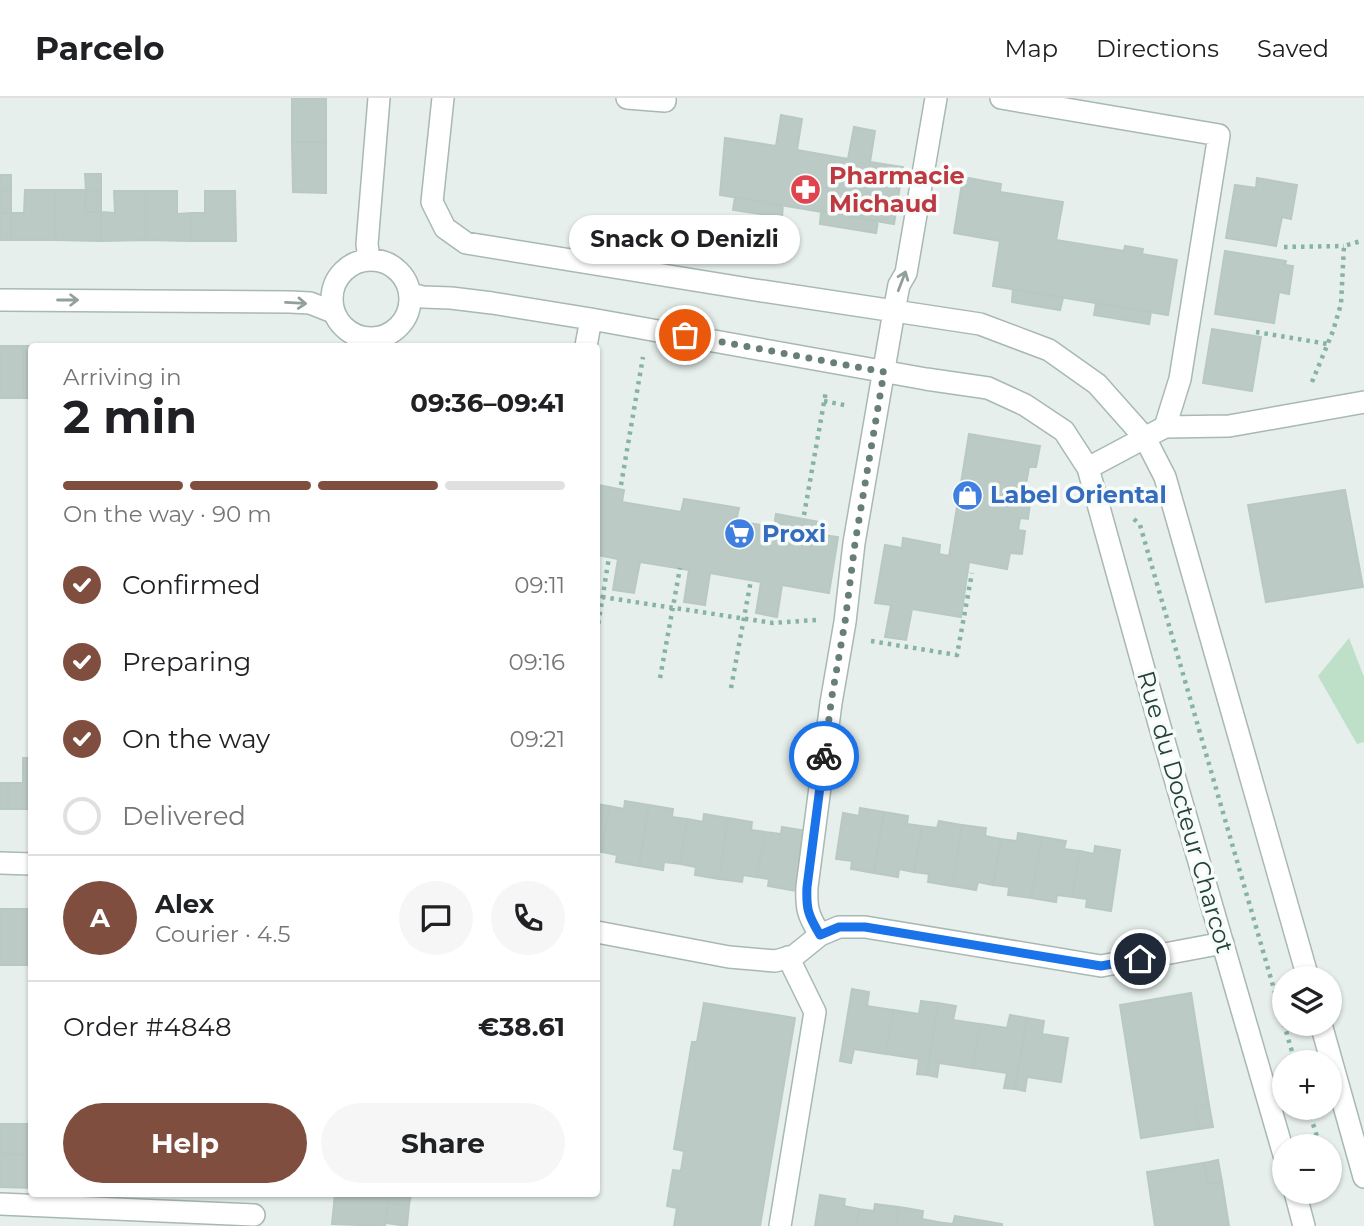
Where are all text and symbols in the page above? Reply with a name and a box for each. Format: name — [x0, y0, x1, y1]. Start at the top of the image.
text: Parcelo — [35, 28, 165, 68]
text: Map — [1005, 34, 1058, 63]
text: Directions — [1096, 34, 1219, 63]
text: Saved — [1257, 34, 1329, 63]
place label: Pharmacie Michaud — [829, 161, 965, 218]
pharmacy icon: Pharmacie Michaud — [789, 173, 823, 207]
callout: Snack O Denizli — [570, 216, 800, 265]
text: Snack O Denizli — [590, 225, 779, 253]
one-way arrow — [897, 271, 910, 292]
one-way arrow — [56, 293, 79, 307]
one-way arrow — [284, 296, 307, 309]
pin — [655, 305, 715, 365]
icon: bag — [666, 316, 704, 354]
text: Arriving in — [63, 363, 182, 391]
text: 09:36–09:41 — [410, 387, 565, 419]
text: 2 min — [63, 388, 197, 445]
shop icon: Label Oriental — [950, 478, 984, 512]
place label: Label Oriental — [990, 480, 1167, 509]
text: On the way · 90 m — [63, 500, 272, 528]
supermarket icon: Proxi — [722, 517, 756, 551]
place label: Proxi — [762, 519, 826, 548]
icon: check — [63, 566, 101, 604]
text: Confirmed — [122, 569, 261, 601]
text: 09:11 — [514, 571, 565, 599]
icon: check — [63, 643, 101, 681]
text: Preparing — [122, 646, 251, 678]
text: 09:16 — [509, 648, 565, 676]
street label: Rue du Docteur Charcot — [1131, 667, 1240, 957]
icon: check — [63, 720, 101, 758]
courier — [789, 721, 859, 791]
text: On the way — [122, 723, 270, 755]
text: 09:21 — [510, 725, 565, 753]
icon: bike — [805, 737, 843, 775]
text: Delivered — [122, 800, 246, 832]
button: chat — [399, 881, 473, 955]
button: phone — [491, 881, 565, 955]
text: Alex — [155, 888, 214, 920]
text: A — [90, 902, 110, 934]
text: Courier · 4.5 — [155, 920, 290, 948]
pin — [1110, 929, 1170, 989]
icon: home — [1121, 940, 1159, 978]
map controls — [1272, 966, 1342, 1204]
button: layers — [1272, 966, 1342, 1036]
text: Order #4848 — [63, 1011, 232, 1043]
text: €38.61 — [478, 1011, 565, 1043]
button: + — [1272, 1050, 1342, 1120]
button: Help — [63, 1103, 307, 1183]
button: Share — [321, 1103, 565, 1183]
button: − — [1272, 1134, 1342, 1204]

